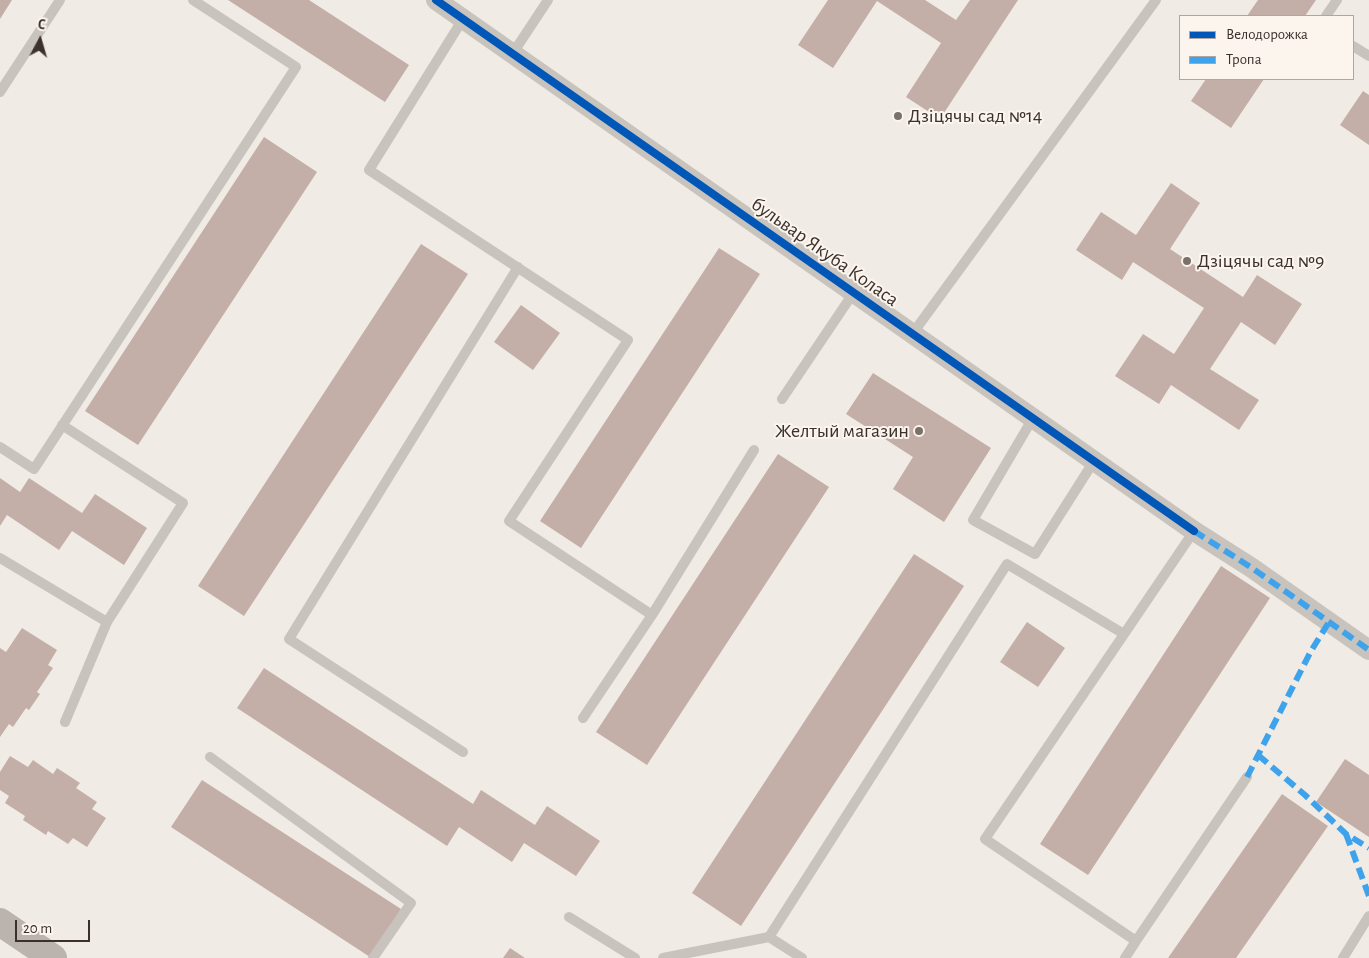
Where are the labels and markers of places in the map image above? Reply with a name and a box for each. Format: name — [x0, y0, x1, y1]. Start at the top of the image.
place label: Дзіцячы сад №14 — [908, 104, 1042, 128]
marker: Дзіцячы сад №14 — [892, 110, 904, 122]
place label: Дзіцячы сад №9 — [1197, 249, 1324, 273]
marker: Дзіцячы сад №9 — [1181, 255, 1193, 267]
place label: Желтый магазин — [775, 419, 909, 443]
marker: Желтый магазин — [913, 425, 925, 437]

